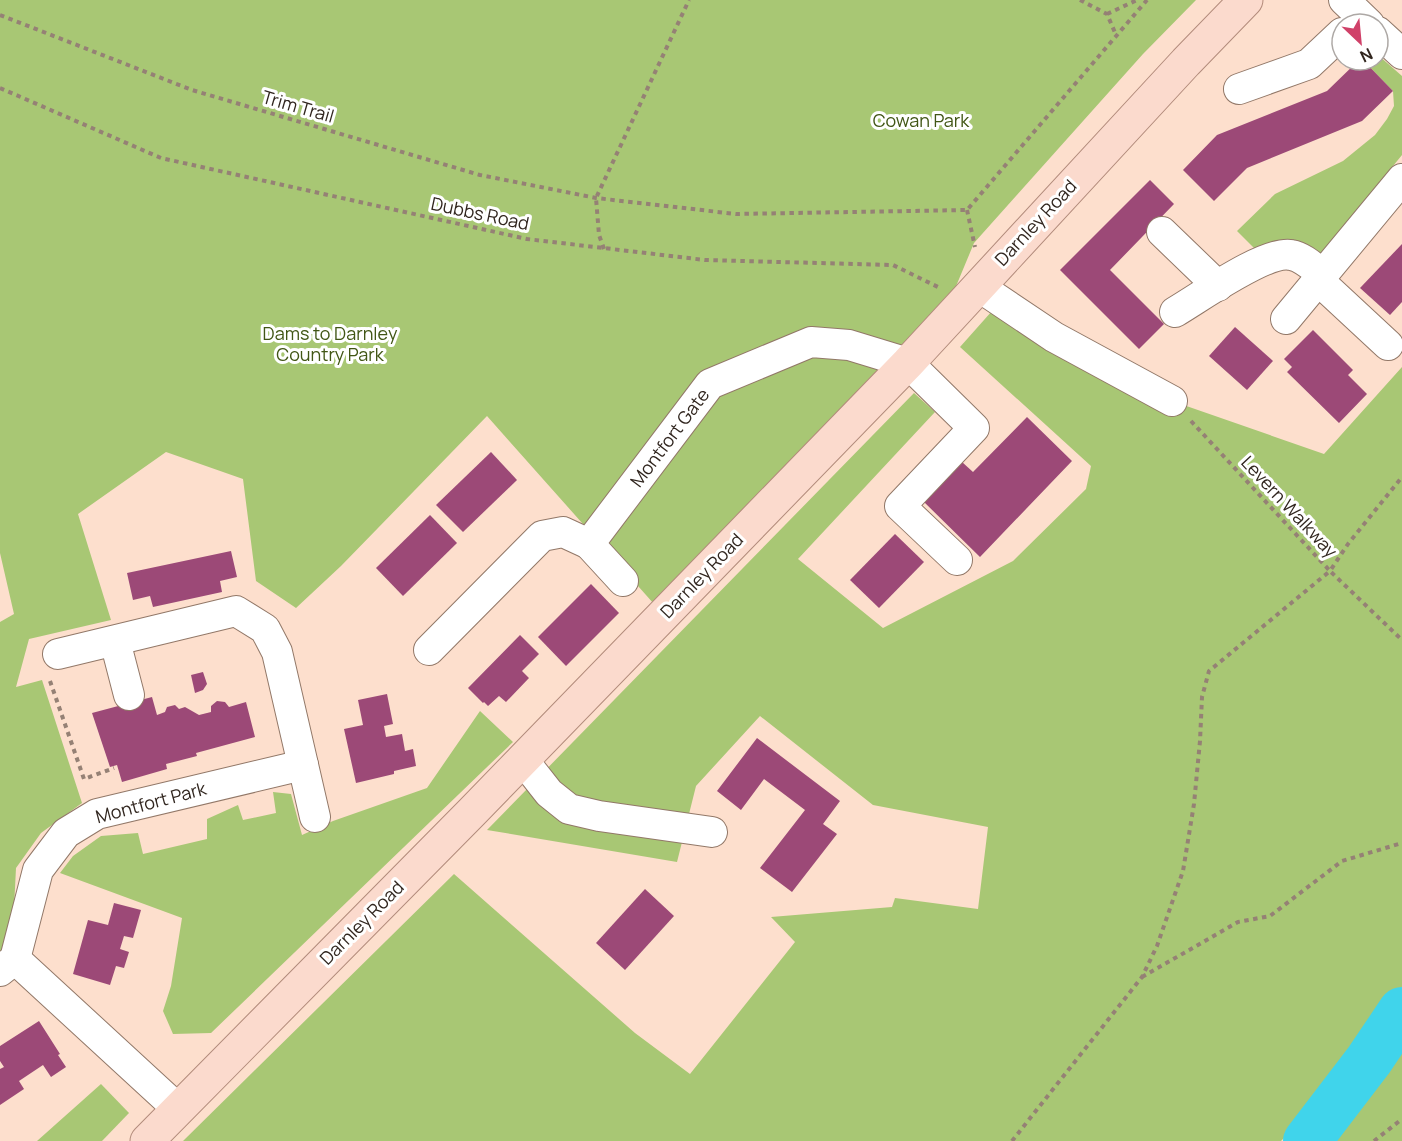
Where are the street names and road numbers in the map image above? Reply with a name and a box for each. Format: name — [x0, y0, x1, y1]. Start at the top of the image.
street label: Trim Trail — [260, 84, 337, 128]
street label: Darnley Road — [989, 174, 1081, 271]
street label: Dubbs Road — [429, 191, 531, 235]
street label: Montfort Gate — [624, 383, 714, 492]
street label: Levern Walkway — [1236, 450, 1343, 563]
street label: Darnley Road — [655, 528, 748, 623]
street label: Montfort Park — [93, 775, 210, 828]
street label: Darnley Road — [314, 875, 409, 970]

